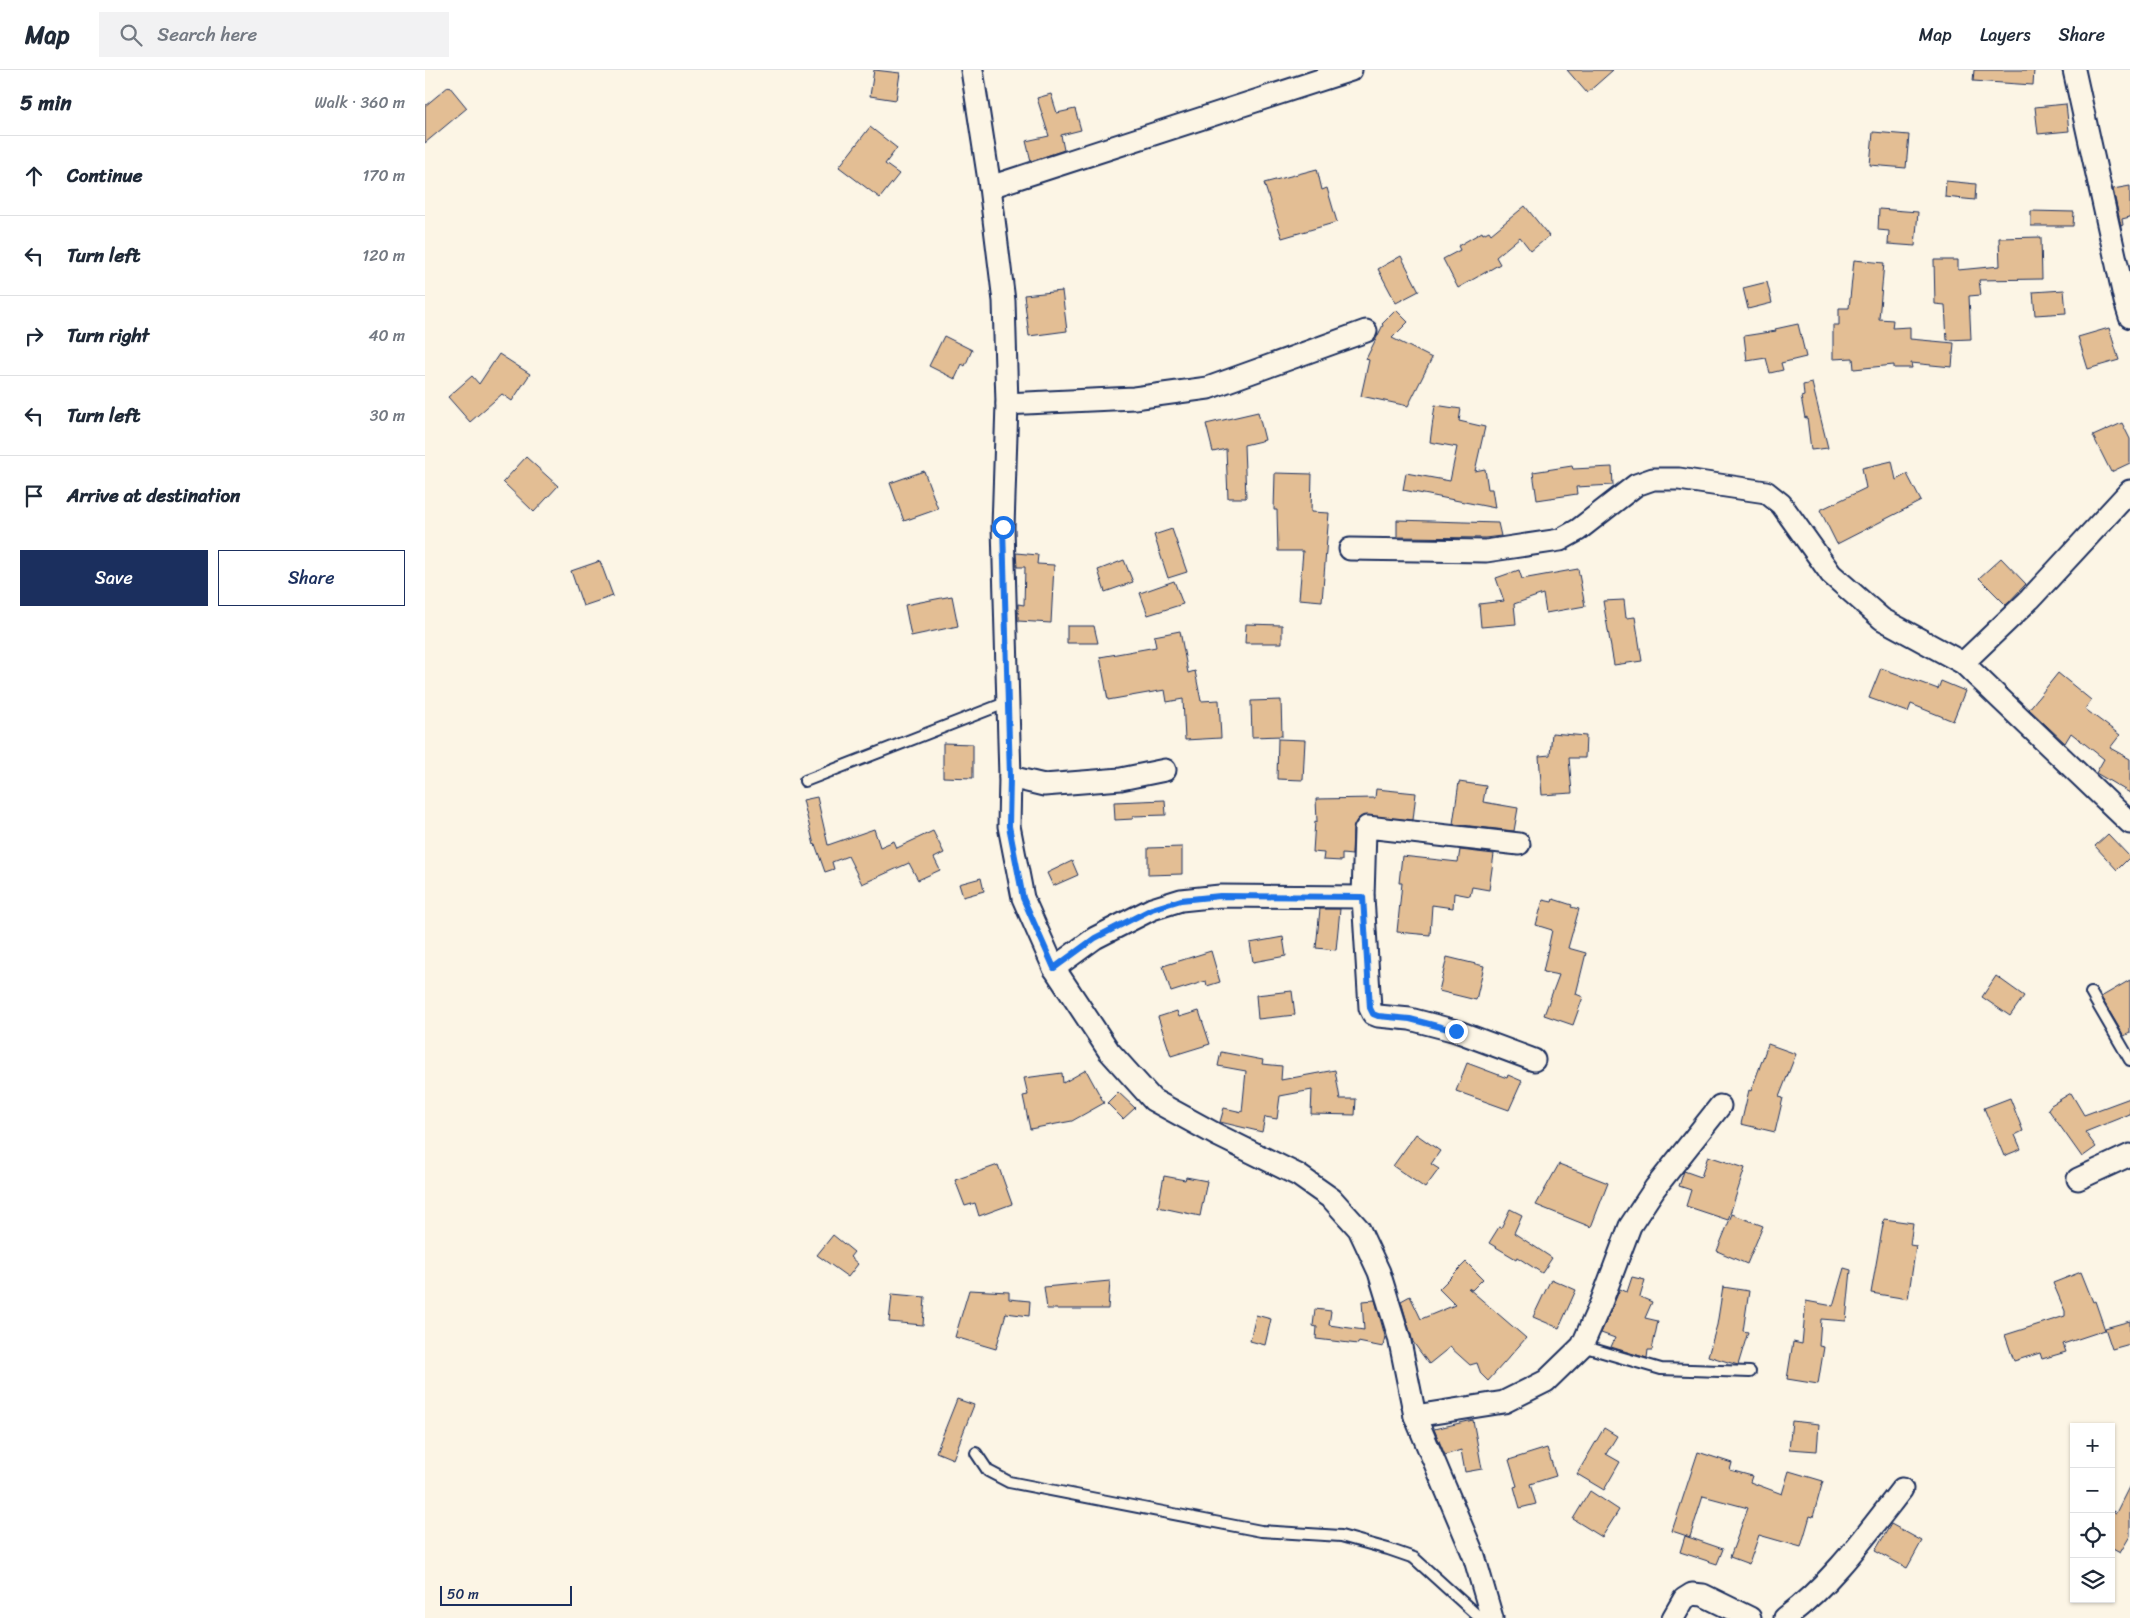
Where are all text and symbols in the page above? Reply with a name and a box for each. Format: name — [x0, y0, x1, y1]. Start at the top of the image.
search box — [99, 12, 449, 57]
text: Map — [25, 14, 69, 56]
text: Search here — [157, 18, 257, 51]
text: Map — [1919, 19, 1952, 51]
text: Layers — [1980, 19, 2031, 51]
text: Share — [2059, 19, 2105, 51]
icon: search — [117, 21, 145, 49]
text: 5 min — [20, 84, 72, 122]
text: Walk · 360 m — [315, 88, 405, 117]
text: Continue — [67, 159, 143, 192]
text: 170 m — [362, 161, 405, 190]
icon: ahead — [20, 162, 48, 190]
text: Turn left — [67, 239, 140, 272]
text: 120 m — [362, 241, 405, 270]
icon: left — [20, 242, 48, 270]
text: Turn right — [67, 319, 149, 352]
text: 40 m — [368, 321, 405, 350]
icon: right — [20, 322, 48, 350]
text: Turn left — [67, 399, 140, 432]
text: 30 m — [370, 401, 405, 430]
icon: left — [20, 402, 48, 430]
text: Arrive at destination — [67, 479, 240, 512]
icon: arrive — [20, 482, 48, 510]
route start — [992, 516, 1015, 539]
button: Save — [20, 550, 208, 606]
button: Share — [218, 550, 405, 606]
route end — [1445, 1020, 1468, 1043]
map controls — [2070, 1423, 2115, 1603]
button: + — [2070, 1423, 2115, 1468]
button: − — [2070, 1468, 2115, 1513]
button: locate — [2070, 1513, 2115, 1558]
button: layers — [2070, 1558, 2115, 1603]
text: 50 m — [447, 1582, 479, 1607]
scale bar — [440, 1583, 573, 1606]

